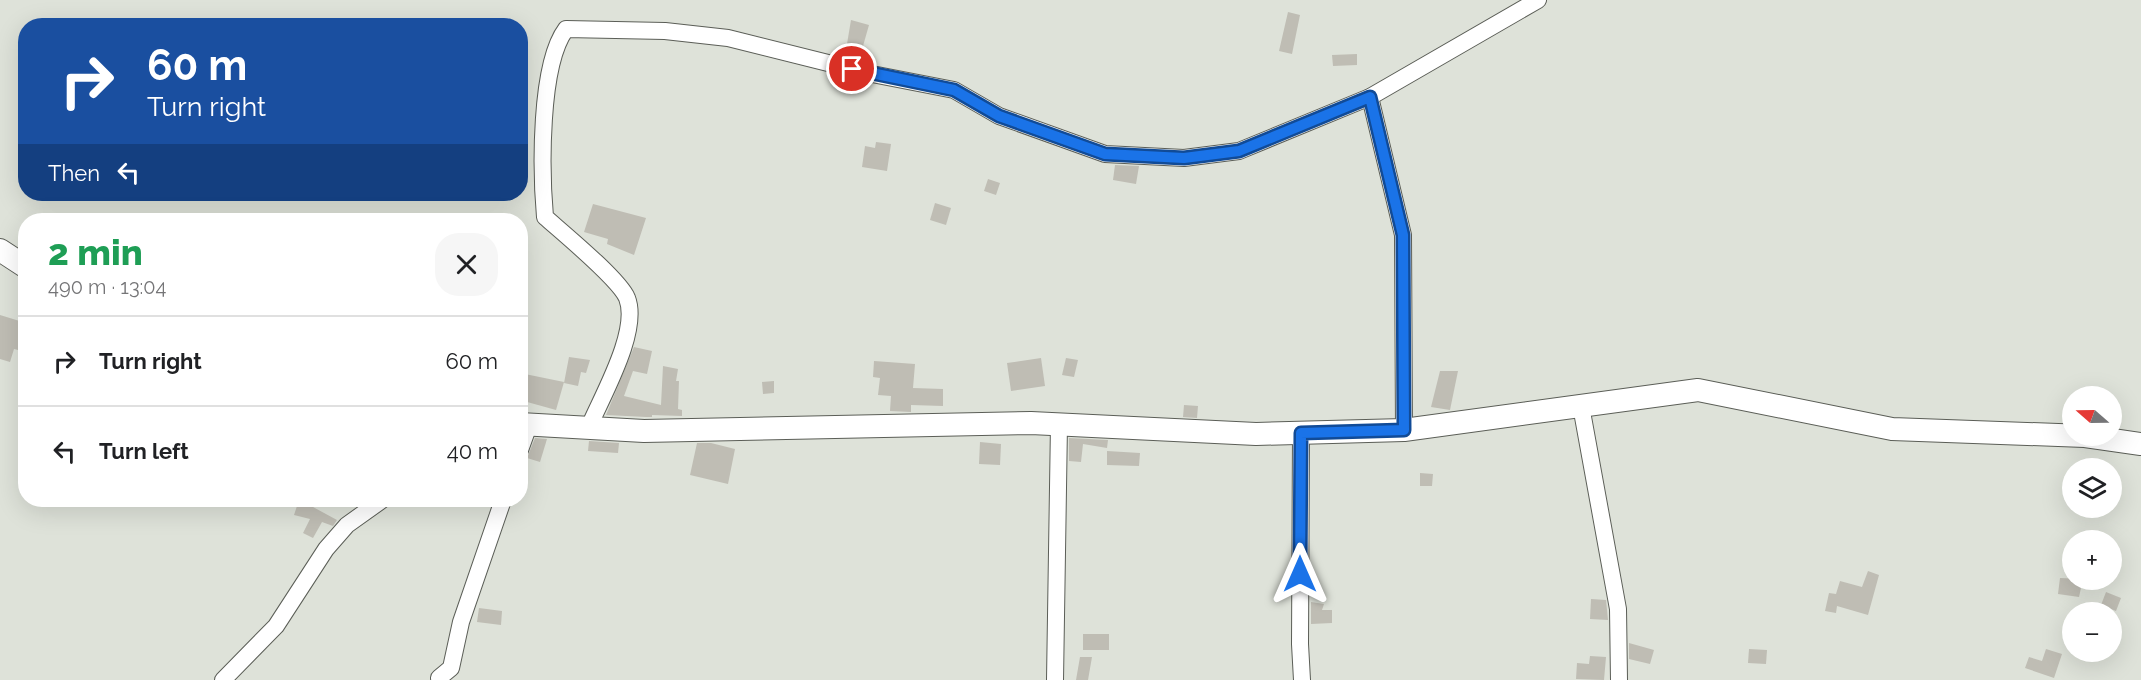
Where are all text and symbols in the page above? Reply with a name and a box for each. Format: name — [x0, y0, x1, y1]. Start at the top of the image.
text: 60 m — [147, 41, 247, 90]
icon: right — [48, 42, 126, 120]
pin — [826, 43, 877, 94]
icon: arrive — [835, 52, 868, 85]
text: Turn right — [147, 91, 266, 122]
icon: left — [112, 156, 145, 189]
text: Then — [48, 160, 100, 186]
text: 2 min — [48, 231, 143, 273]
button: close — [435, 233, 498, 296]
text: 490 m · 13:04 — [48, 275, 167, 299]
icon: right — [48, 345, 81, 378]
text: Turn right — [99, 348, 202, 374]
text: 60 m — [445, 348, 498, 374]
north arrow — [2062, 386, 2122, 446]
map controls — [2062, 386, 2122, 662]
icon: left — [48, 435, 81, 468]
text: Turn left — [99, 438, 189, 464]
text: 40 m — [447, 438, 498, 464]
button: layers — [2062, 458, 2122, 518]
button: + — [2062, 530, 2122, 590]
position arrow — [1268, 542, 1332, 606]
button: − — [2062, 602, 2122, 662]

